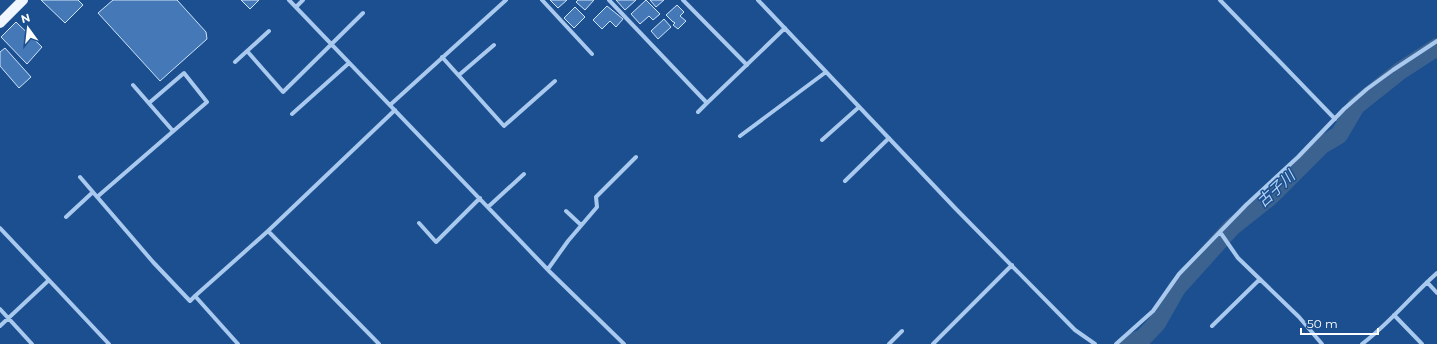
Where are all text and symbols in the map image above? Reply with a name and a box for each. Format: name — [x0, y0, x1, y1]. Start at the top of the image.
north arrow — [8, 8, 48, 48]
text: N — [19, 10, 32, 26]
water label: 古子川 — [1253, 165, 1300, 211]
scale bar — [1301, 310, 1378, 336]
text: 50 m — [1307, 316, 1338, 331]

